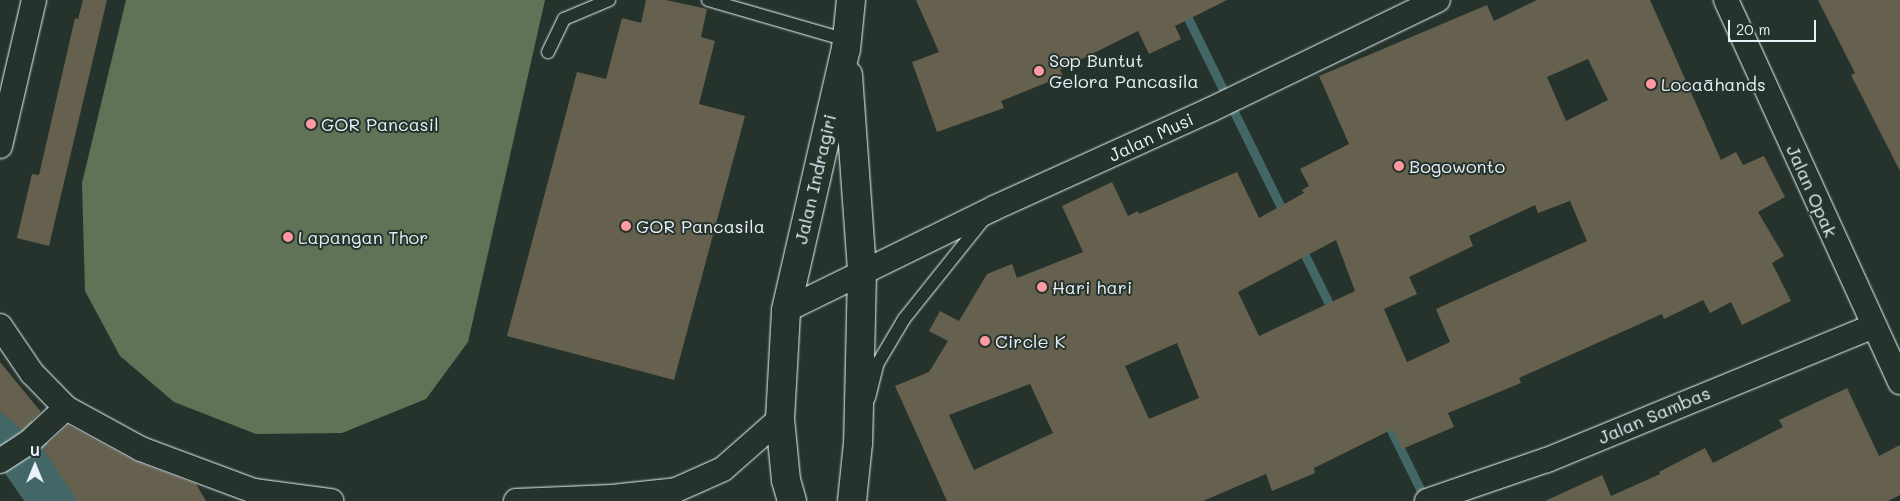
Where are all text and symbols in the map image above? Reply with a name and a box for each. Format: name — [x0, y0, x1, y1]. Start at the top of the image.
scale bar — [1730, 10, 1818, 42]
text: 20 m — [1736, 19, 1770, 39]
place label: Sop Buntut Gelora Pancasila — [1049, 50, 1199, 92]
marker: Sop Buntut Gelora Pancasila — [1033, 65, 1045, 77]
place label: Locaāhands — [1661, 73, 1766, 95]
marker: Locaāhands — [1645, 78, 1657, 90]
street label: Jalan Musi — [1105, 108, 1197, 166]
street label: Jalan Indragiri — [790, 112, 840, 246]
place label: GOR Pancasil — [321, 113, 439, 135]
marker: GOR Pancasil — [305, 118, 317, 130]
street label: Jalan Opak — [1782, 142, 1842, 240]
place label: Bogowonto — [1409, 155, 1505, 177]
marker: Bogowonto — [1393, 160, 1405, 172]
place label: GOR Pancasila — [636, 215, 765, 237]
marker: GOR Pancasila — [620, 220, 632, 232]
place label: Lapangan Thor — [298, 226, 428, 248]
marker: Lapangan Thor — [282, 231, 294, 243]
place label: Hari hari — [1052, 276, 1132, 298]
marker: Hari hari — [1036, 281, 1048, 293]
place label: Circle K — [995, 330, 1065, 352]
marker: Circle K — [979, 335, 991, 347]
street label: Jalan Sambas — [1595, 382, 1713, 448]
north arrow — [10, 441, 60, 491]
text: U — [30, 441, 40, 460]

